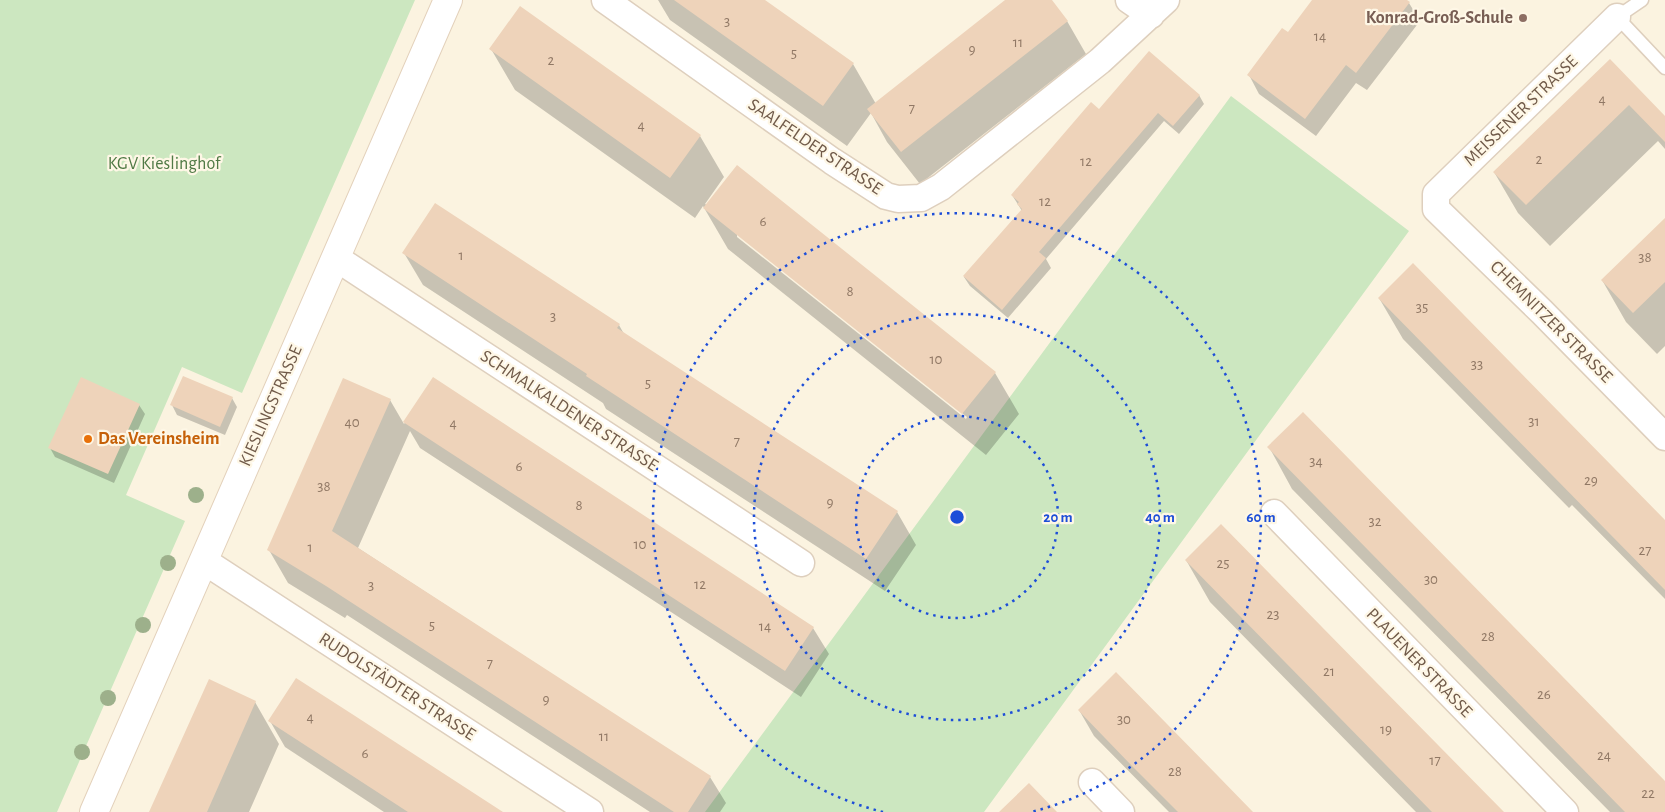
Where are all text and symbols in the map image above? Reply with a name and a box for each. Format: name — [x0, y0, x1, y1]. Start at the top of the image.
place label: Konrad-Groß-Schule — [1366, 9, 1513, 27]
marker: Konrad-Groß-Schule — [1517, 12, 1529, 24]
house number: 3 — [724, 14, 730, 29]
house number: 14 — [1314, 29, 1326, 44]
house number: 11 — [1013, 35, 1023, 50]
house number: 9 — [968, 42, 976, 57]
house number: 5 — [791, 46, 797, 61]
street label: MEISSENER STRASSE — [1461, 52, 1582, 170]
house number: 2 — [548, 53, 555, 68]
house number: 4 — [1598, 92, 1606, 107]
street label: SAALFELDER STRASSE — [745, 96, 885, 199]
house number: 7 — [909, 101, 915, 116]
house number: 4 — [637, 118, 645, 133]
house number: 2 — [1536, 152, 1543, 167]
house number: 12 — [1080, 154, 1092, 169]
park label: KGV Kieslinghof — [108, 155, 222, 173]
house number: 12 — [1039, 194, 1051, 209]
house number: 6 — [759, 214, 767, 229]
house number: 1 — [458, 248, 464, 263]
house number: 38 — [1638, 250, 1652, 265]
street label: CHEMNITZER STRASSE — [1486, 257, 1616, 387]
house number: 8 — [846, 284, 854, 299]
house number: 35 — [1416, 300, 1428, 315]
house number: 3 — [550, 309, 556, 324]
street label: KIESLINGSTRASSE — [236, 343, 306, 469]
street label: SCHMALKALDENER STRASSE — [477, 347, 661, 475]
house number: 10 — [929, 352, 943, 367]
house number: 33 — [1471, 357, 1483, 372]
house number: 5 — [645, 376, 651, 391]
house number: 31 — [1528, 414, 1540, 429]
house number: 40 — [344, 415, 360, 430]
house number: 4 — [449, 416, 457, 431]
place label: Das Vereinsheim — [98, 430, 219, 448]
marker: Das Vereinsheim — [82, 433, 94, 445]
house number: 7 — [734, 434, 740, 449]
house number: 34 — [1309, 454, 1323, 469]
house number: 6 — [515, 459, 523, 474]
house number: 29 — [1584, 473, 1598, 488]
house number: 38 — [317, 479, 331, 494]
house number: 9 — [826, 495, 834, 510]
house number: 8 — [575, 498, 583, 513]
centre of rings — [948, 508, 966, 526]
text: 20 m — [1043, 510, 1073, 525]
text: 40 m — [1145, 510, 1175, 525]
text: 60 m — [1246, 510, 1276, 525]
house number: 32 — [1368, 514, 1382, 529]
house number: 10 — [633, 537, 647, 552]
house number: 1 — [307, 540, 313, 555]
house number: 27 — [1638, 543, 1652, 558]
house number: 25 — [1216, 556, 1230, 571]
house number: 30 — [1424, 572, 1438, 587]
house number: 12 — [694, 577, 706, 592]
house number: 3 — [368, 578, 374, 593]
street label: PLAUENER STRASSE — [1363, 605, 1476, 721]
house number: 23 — [1266, 607, 1280, 622]
house number: 5 — [429, 618, 435, 633]
house number: 14 — [759, 619, 771, 634]
street label: RUDOLSTÄDTER STRASSE — [316, 628, 480, 744]
house number: 28 — [1481, 629, 1495, 644]
house number: 7 — [487, 656, 493, 671]
house number: 21 — [1323, 664, 1335, 679]
house number: 26 — [1537, 687, 1551, 702]
house number: 9 — [542, 692, 550, 707]
house number: 4 — [306, 710, 314, 725]
house number: 30 — [1117, 712, 1131, 727]
house number: 19 — [1380, 722, 1392, 737]
house number: 11 — [599, 729, 609, 744]
house number: 6 — [361, 746, 369, 761]
house number: 24 — [1597, 748, 1611, 763]
house number: 17 — [1429, 753, 1441, 768]
house number: 28 — [1168, 764, 1182, 779]
house number: 22 — [1641, 786, 1655, 801]

